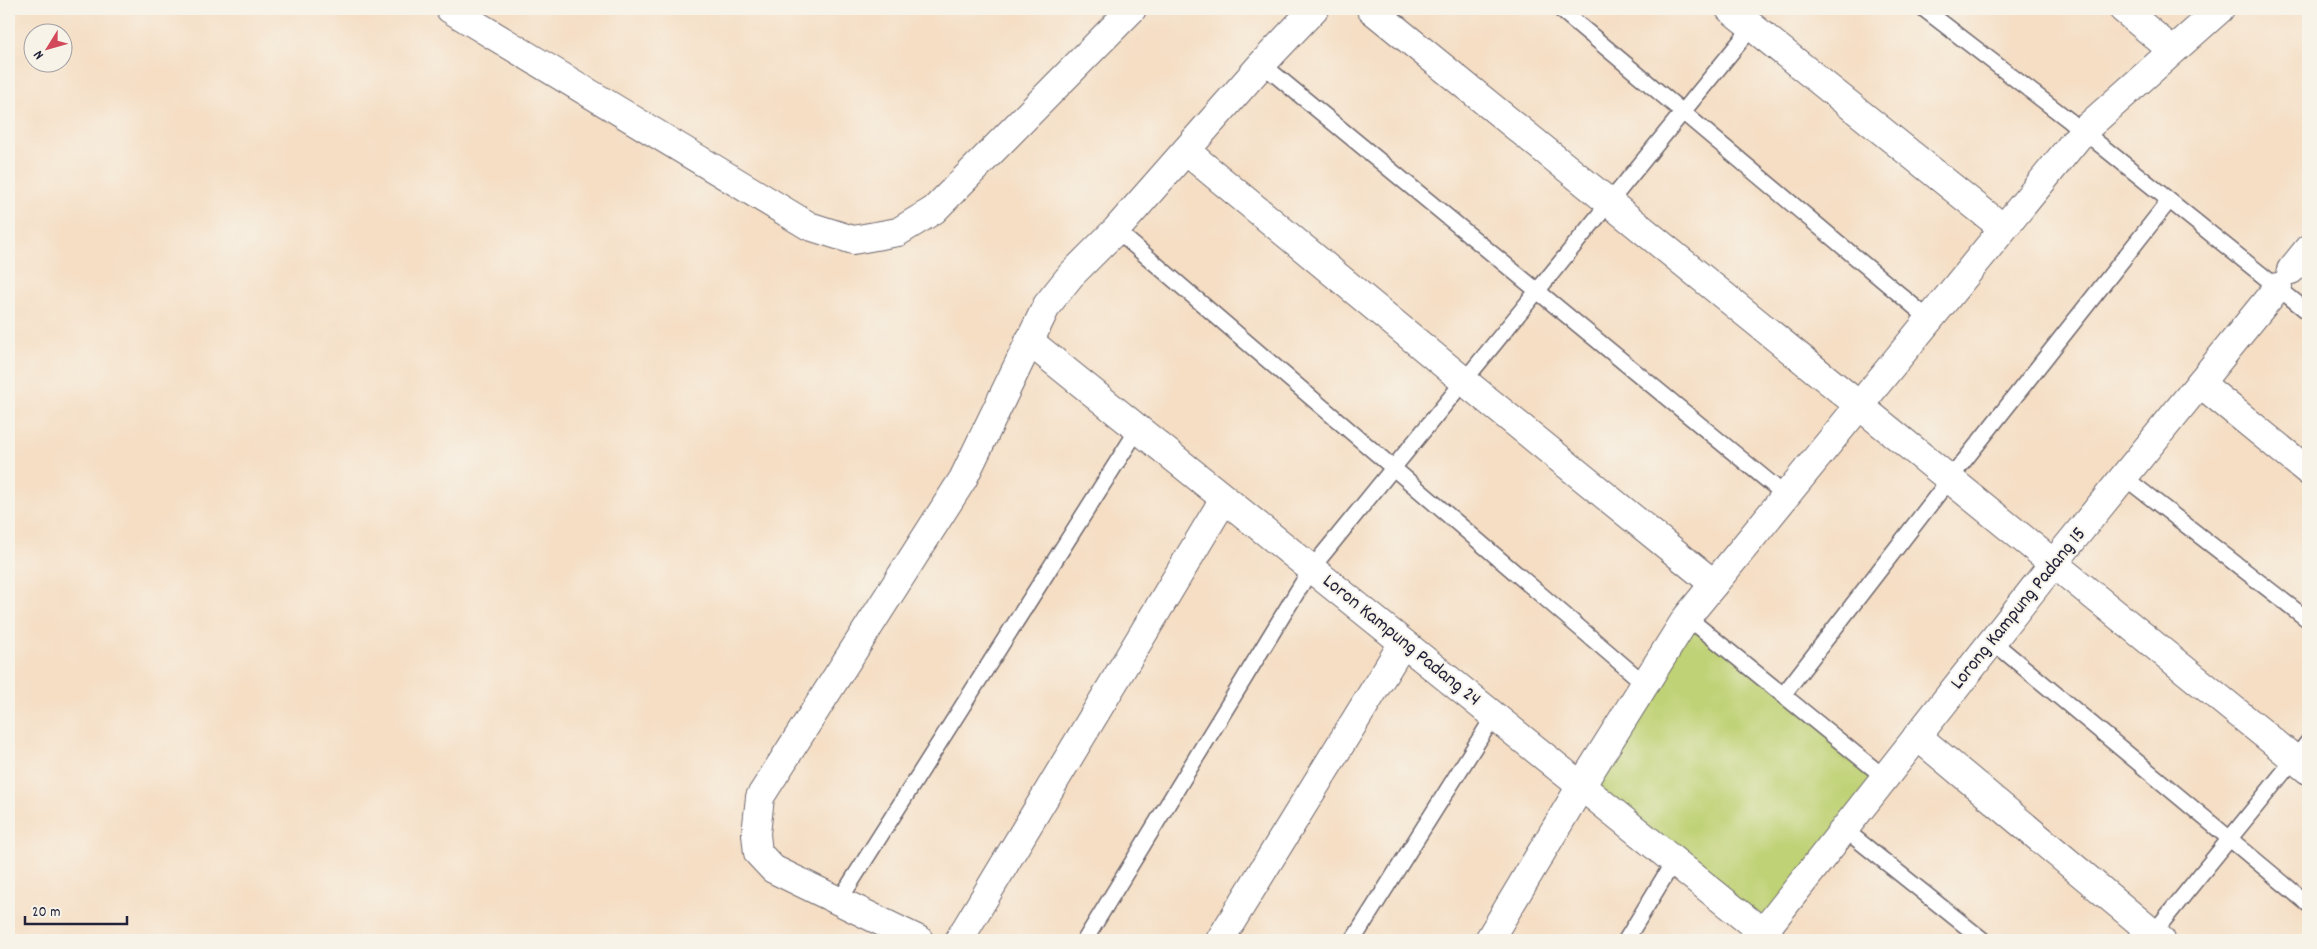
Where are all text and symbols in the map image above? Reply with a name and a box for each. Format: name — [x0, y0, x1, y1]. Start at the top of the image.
north arrow — [22, 22, 72, 72]
text: N — [29, 46, 49, 63]
street label: Lorong Kampung Padang 15 — [1944, 522, 2094, 696]
street label: Loron Kampung Padang 24 — [1316, 568, 1486, 714]
scale bar — [25, 894, 128, 926]
text: 20 m — [32, 902, 60, 924]

